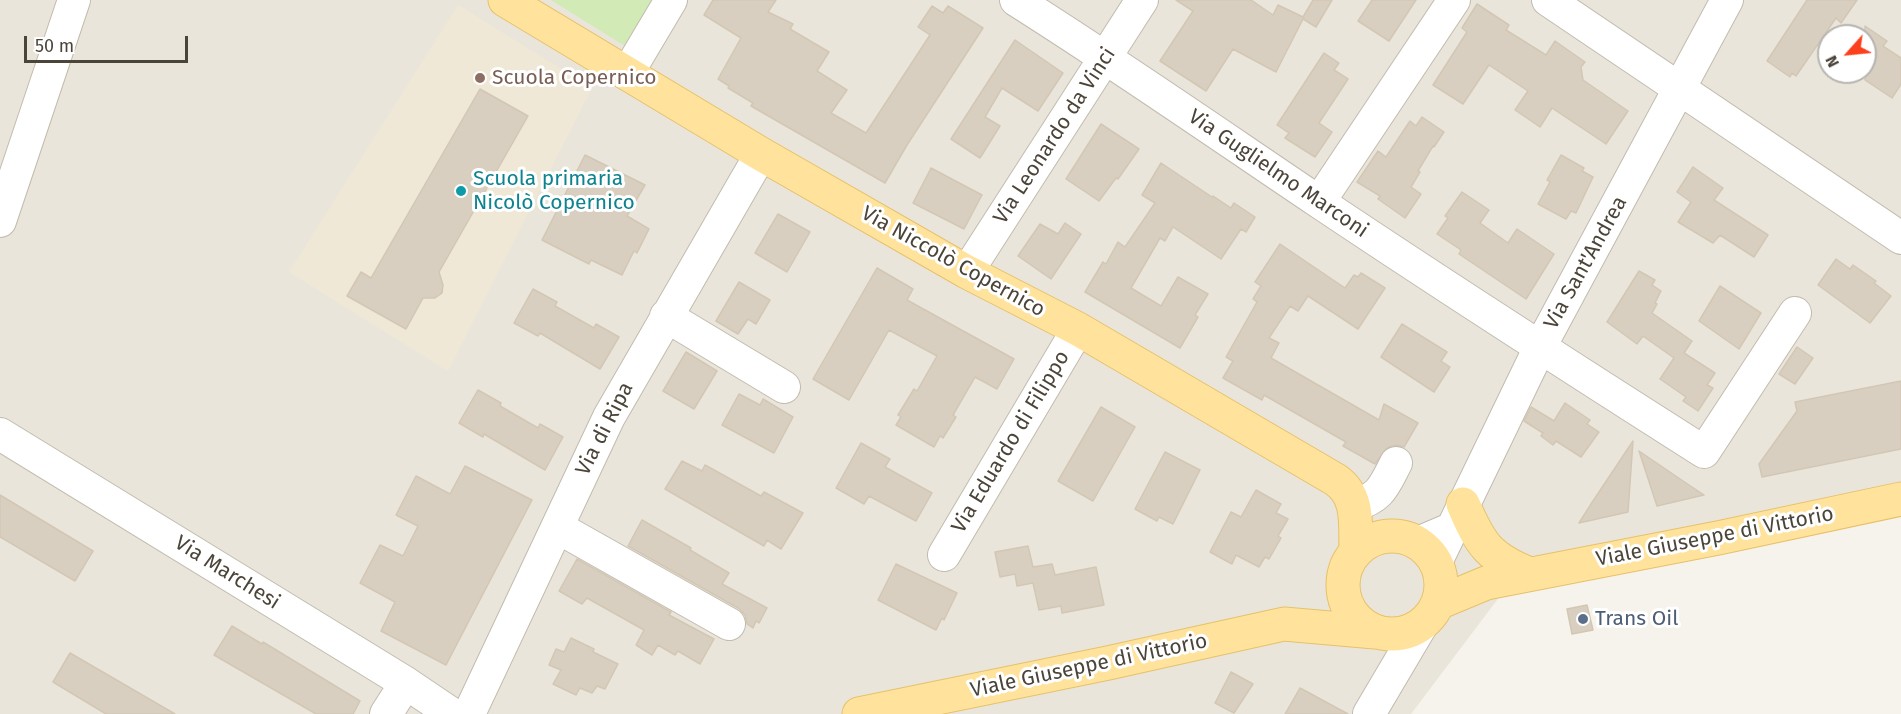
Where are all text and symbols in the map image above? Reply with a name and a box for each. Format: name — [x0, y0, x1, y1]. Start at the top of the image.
scale bar — [27, 24, 190, 62]
north arrow — [1817, 24, 1877, 84]
text: 50 m — [35, 35, 74, 57]
street label: Via Leonardo da Vinci — [989, 43, 1121, 229]
text: N — [1821, 52, 1843, 71]
place label: Scuola Copernico — [492, 65, 657, 91]
marker: Scuola Copernico — [473, 71, 487, 85]
street label: Via Guglielmo Marconi — [1183, 104, 1373, 244]
place label: Scuola primaria Nicolò Copernico — [473, 166, 635, 216]
marker: Scuola primaria Nicolò Copernico — [454, 184, 468, 198]
street label: Via Sant'Andrea — [1539, 192, 1633, 334]
street label: Via Niccolò Copernico — [857, 201, 1049, 323]
street label: Via Eduardo di Filippo — [947, 346, 1075, 538]
street label: Via di Ripa — [571, 378, 639, 480]
street label: Viale Giuseppe di Vittorio — [1594, 502, 1836, 572]
street label: Via Marchesi — [170, 531, 284, 615]
place label: Trans Oil — [1595, 606, 1678, 632]
marker: Trans Oil — [1576, 612, 1590, 626]
street label: Viale Giuseppe di Vittorio — [968, 629, 1210, 703]

